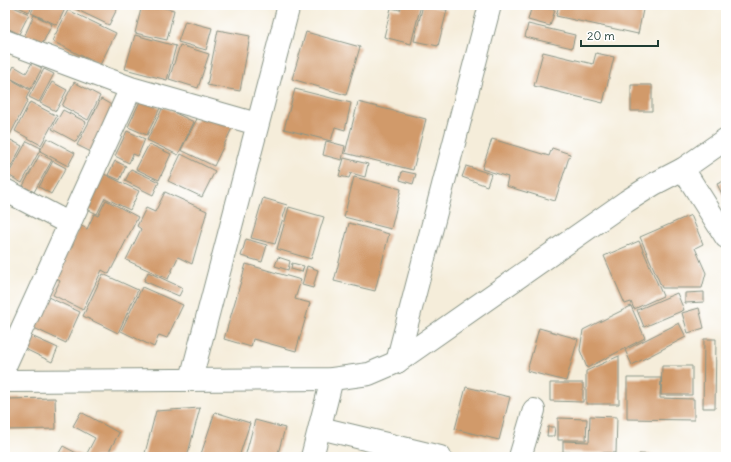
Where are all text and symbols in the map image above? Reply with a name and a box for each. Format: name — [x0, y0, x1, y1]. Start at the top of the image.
scale bar — [581, 22, 658, 48]
text: 20 m — [587, 28, 615, 43]

